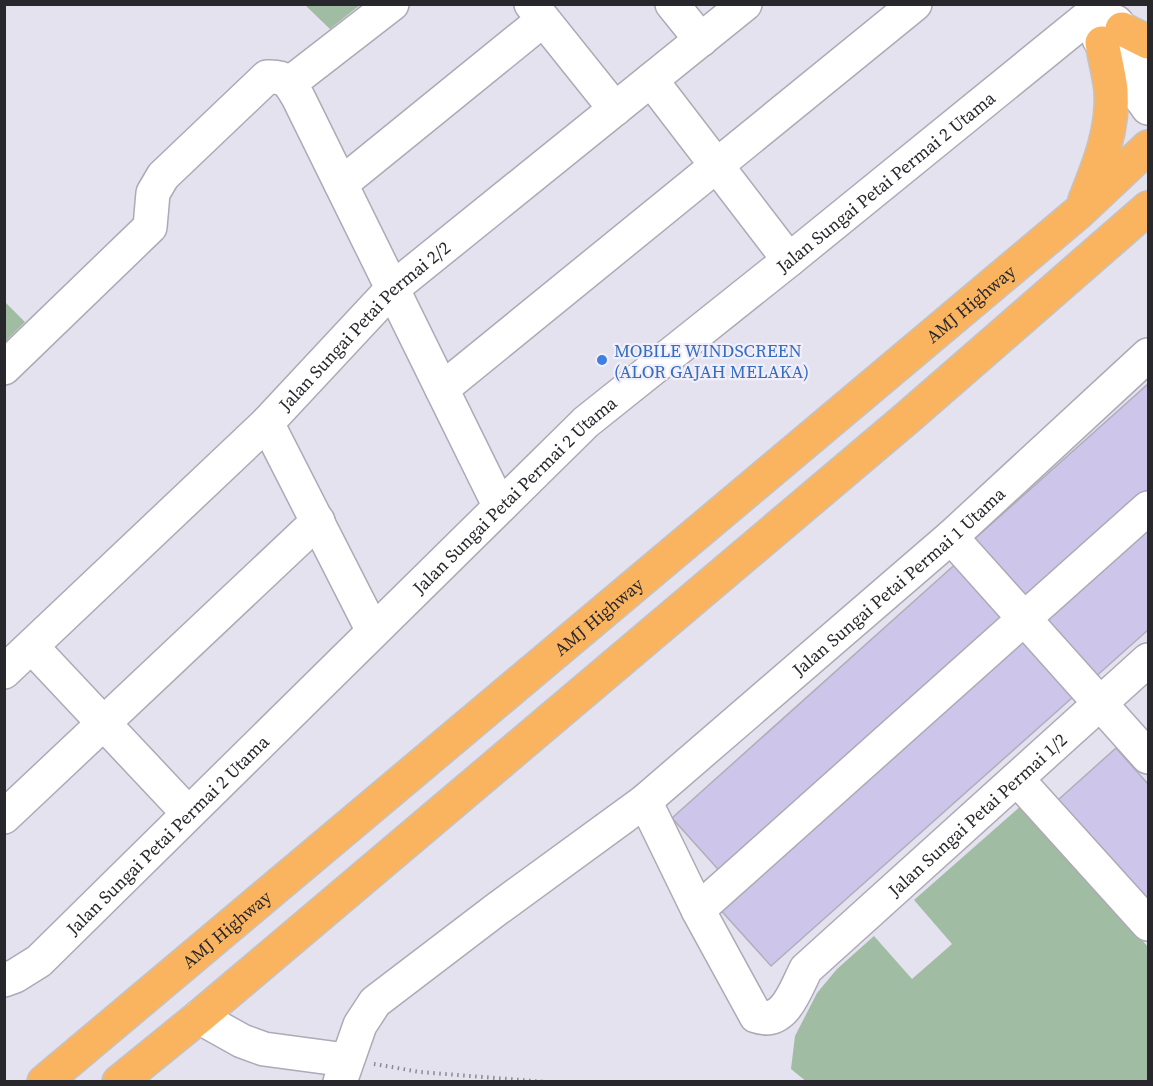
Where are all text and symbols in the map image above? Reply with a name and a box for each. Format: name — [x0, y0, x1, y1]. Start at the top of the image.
street label: Jalan Sungai Petai Permai 2 Utama — [770, 85, 1001, 279]
street label: Jalan Sungai Petai Permai 2/2 — [272, 235, 455, 417]
street label: AMJ Highway — [920, 258, 1021, 348]
place label: MOBILE WINDSCREEN (ALOR GAJAH MELAKA) — [614, 338, 809, 384]
marker: MOBILE WINDSCREEN (ALOR GAJAH MELAKA) — [595, 353, 609, 367]
street label: Jalan Sungai Petai Permai 2 Utama — [406, 389, 622, 600]
street label: Jalan Sungai Petai Permai 1 Utama — [786, 480, 1011, 682]
street label: AMJ Highway — [548, 571, 649, 661]
street label: Jalan Sungai Petai Permai 1/2 — [882, 727, 1072, 902]
street label: Jalan Sungai Petai Permai 2 Utama — [60, 729, 275, 941]
street label: AMJ Highway — [176, 884, 277, 974]

